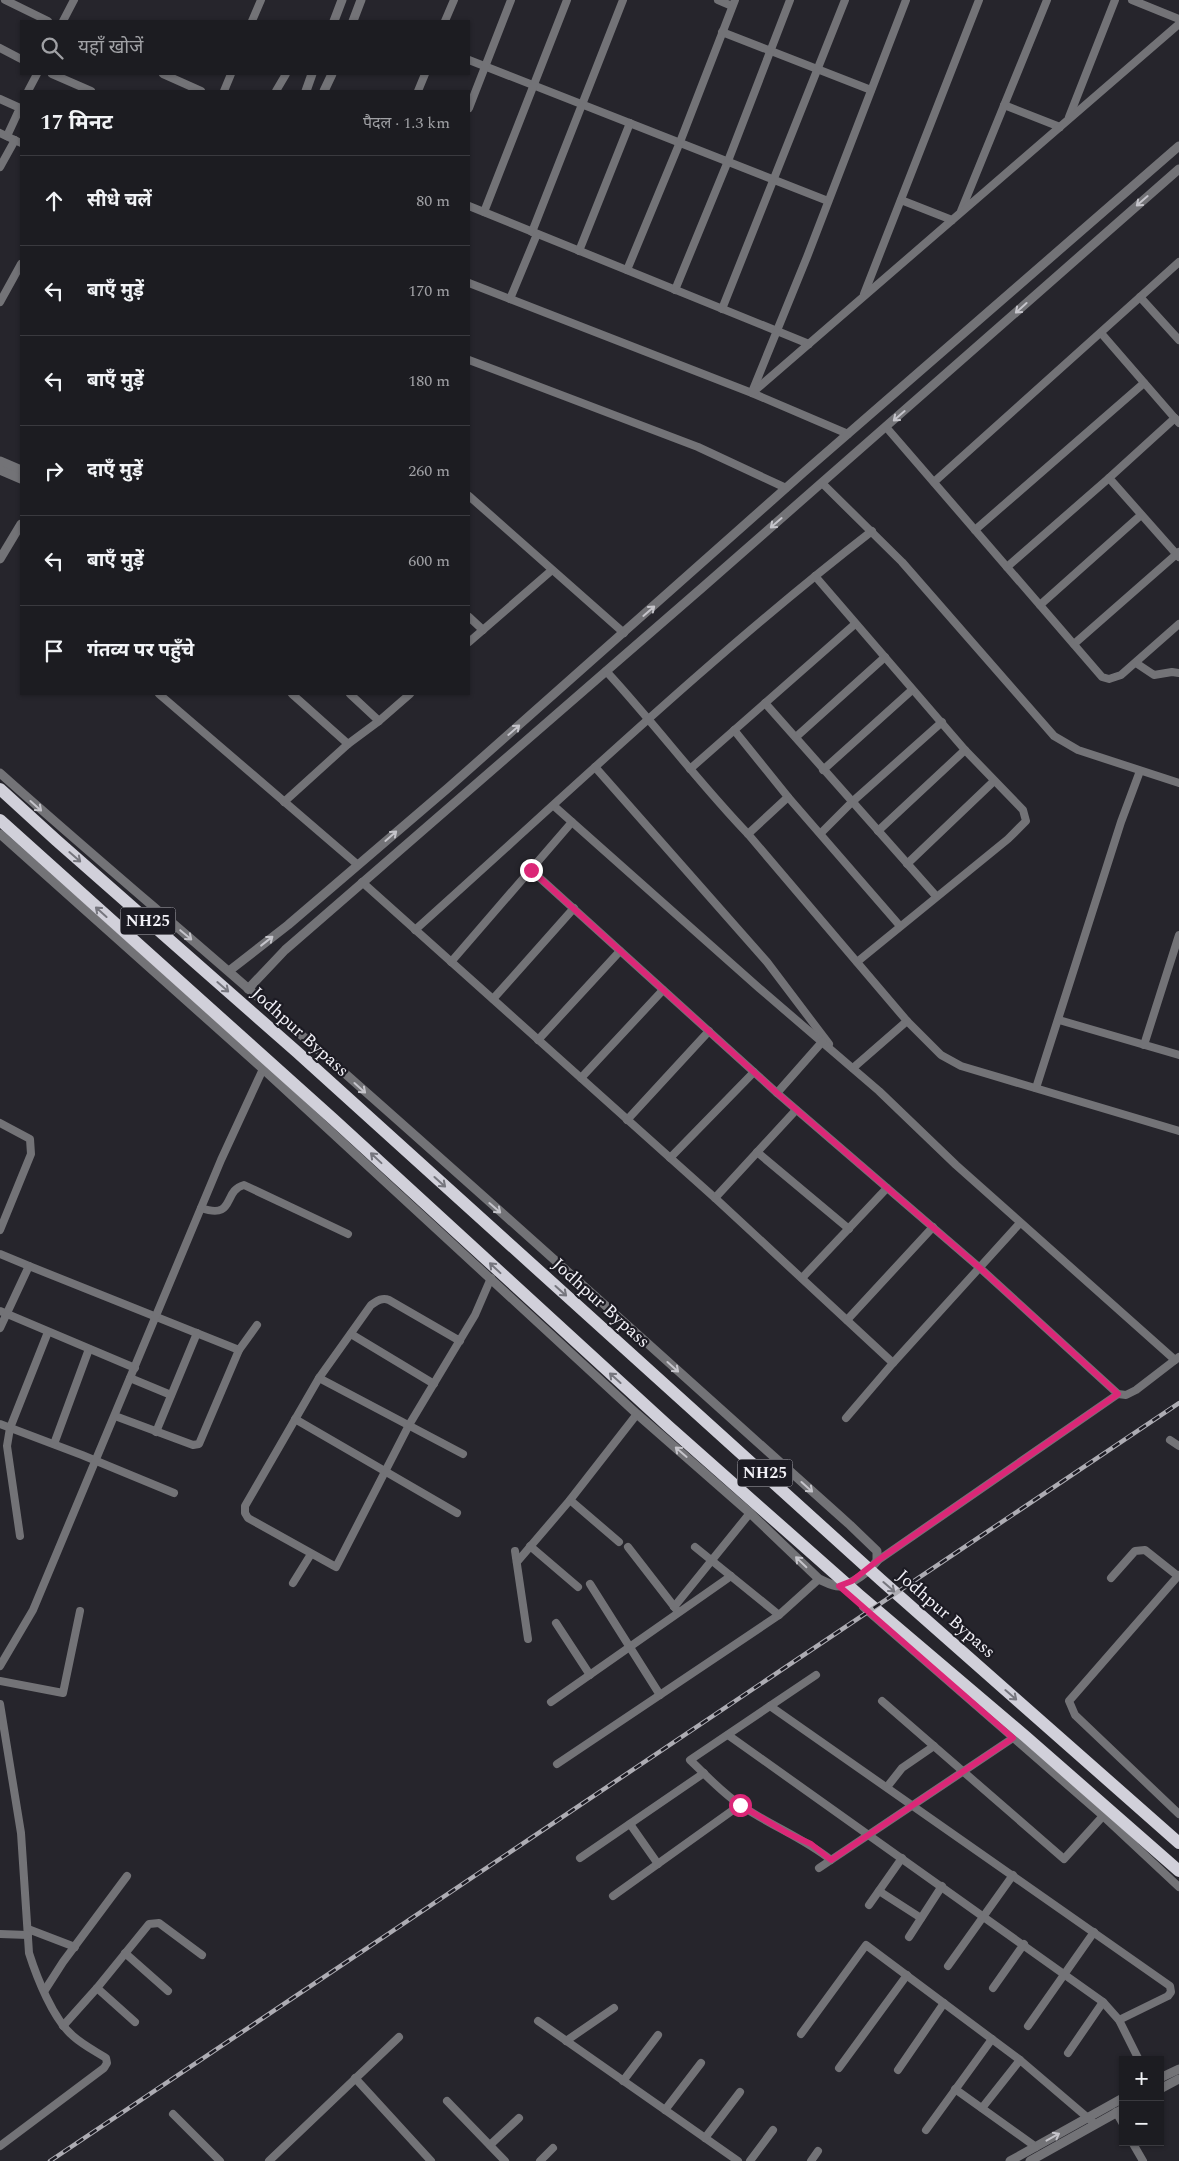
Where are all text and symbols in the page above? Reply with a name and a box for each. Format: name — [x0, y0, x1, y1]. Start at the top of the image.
search box — [20, 20, 470, 75]
text: यहाँ खोजें — [78, 33, 143, 62]
icon: search — [38, 34, 66, 62]
text: 17 मिनट — [40, 107, 113, 139]
text: पैदल · 1.3 km — [363, 111, 450, 135]
text: सीधे चलें — [87, 186, 152, 215]
icon: ahead — [40, 187, 68, 215]
text: 80 m — [416, 189, 450, 213]
one-way arrow — [1136, 195, 1149, 206]
text: बाएँ मुड़ें — [87, 276, 144, 305]
icon: left — [40, 277, 68, 305]
text: 170 m — [408, 279, 450, 303]
one-way arrow — [1014, 303, 1027, 314]
text: बाएँ मुड़ें — [87, 366, 144, 395]
icon: left — [40, 367, 68, 395]
text: 180 m — [408, 369, 450, 393]
one-way arrow — [892, 410, 905, 422]
text: दाएँ मुड़ें — [87, 456, 143, 485]
icon: right — [40, 457, 68, 485]
text: 260 m — [408, 459, 450, 483]
one-way arrow — [770, 517, 783, 529]
text: बाएँ मुड़ें — [87, 546, 144, 575]
icon: left — [40, 547, 68, 575]
text: 600 m — [408, 549, 450, 573]
one-way arrow — [642, 606, 655, 617]
text: गंतव्य पर पहुँचे — [87, 636, 194, 665]
icon: arrive — [40, 637, 68, 665]
one-way arrow — [507, 724, 520, 736]
one-way arrow — [30, 800, 43, 811]
one-way arrow — [384, 831, 397, 842]
one-way arrow — [68, 851, 81, 863]
route end — [520, 859, 543, 882]
one-way arrow — [95, 906, 108, 917]
road number: NH25 — [120, 908, 176, 934]
one-way arrow — [179, 929, 192, 941]
one-way arrow — [260, 936, 273, 947]
street label: Jodhpur Bypass — [245, 981, 355, 1083]
one-way arrow — [217, 982, 230, 993]
one-way arrow — [354, 1082, 367, 1094]
one-way arrow — [369, 1153, 382, 1164]
one-way arrow — [434, 1176, 447, 1187]
one-way arrow — [488, 1202, 501, 1213]
street label: Jodhpur Bypass — [546, 1252, 656, 1354]
one-way arrow — [489, 1262, 502, 1274]
one-way arrow — [554, 1285, 567, 1296]
one-way arrow — [667, 1361, 680, 1373]
one-way arrow — [609, 1372, 622, 1384]
one-way arrow — [674, 1446, 687, 1458]
road number: NH25 — [738, 1460, 792, 1486]
one-way arrow — [801, 1481, 814, 1493]
one-way arrow — [794, 1556, 807, 1568]
street label: Jodhpur Bypass — [890, 1563, 1002, 1665]
one-way arrow — [883, 1581, 896, 1593]
one-way arrow — [1004, 1689, 1017, 1700]
route start — [729, 1794, 752, 1817]
map controls — [1119, 2056, 1164, 2146]
button: + — [1119, 2056, 1164, 2101]
button: − — [1119, 2101, 1164, 2146]
one-way arrow — [1045, 2132, 1060, 2142]

